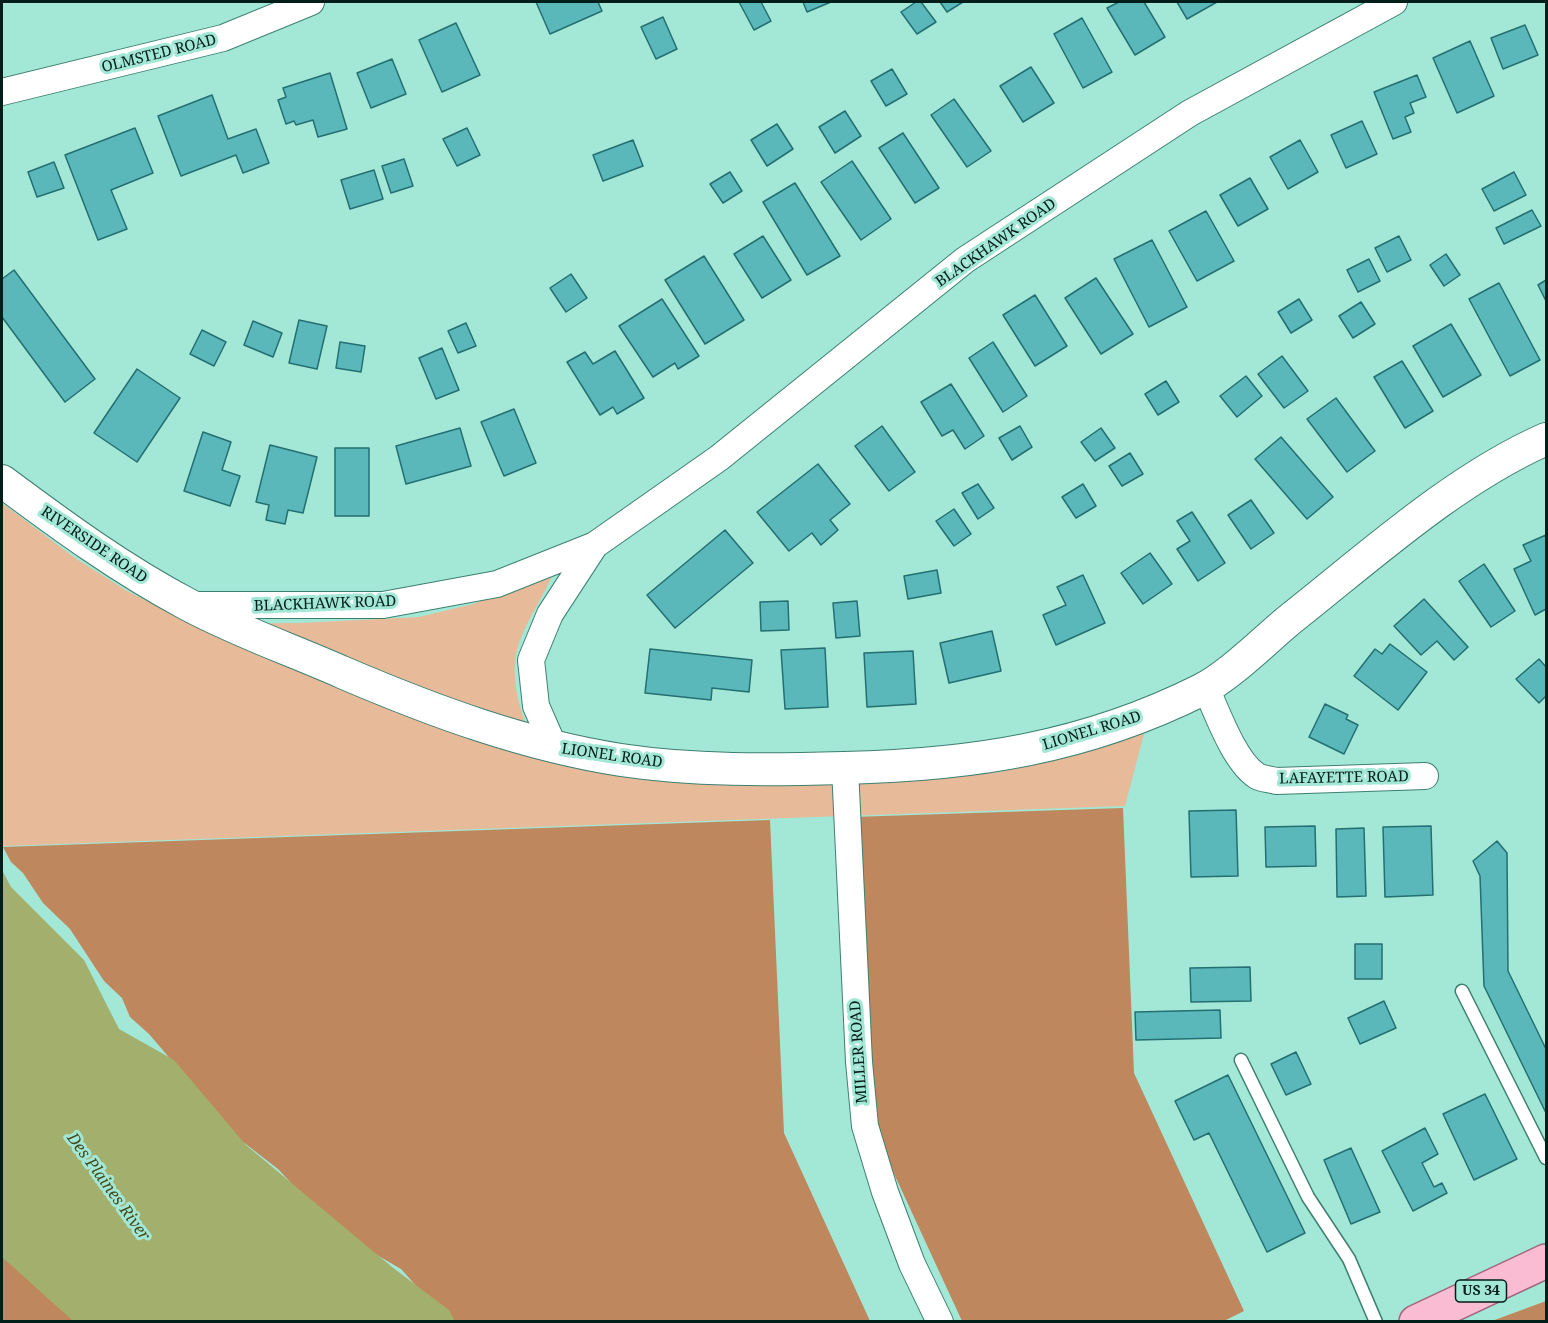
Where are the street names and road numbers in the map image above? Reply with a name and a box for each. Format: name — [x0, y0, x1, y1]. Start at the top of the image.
street label: OLMSTED ROAD — [100, 31, 218, 77]
street label: BLACKHAWK ROAD — [932, 195, 1060, 291]
street label: RIVERSIDE ROAD — [37, 503, 151, 587]
street label: BLACKHAWK ROAD — [253, 593, 397, 615]
street label: LIONEL ROAD — [1041, 708, 1143, 754]
street label: LIONEL ROAD — [560, 740, 664, 772]
street label: LAFAYETTE ROAD — [1279, 768, 1409, 788]
street label: MILLER ROAD — [846, 1000, 872, 1104]
road number: US 34 — [1456, 1280, 1506, 1302]

